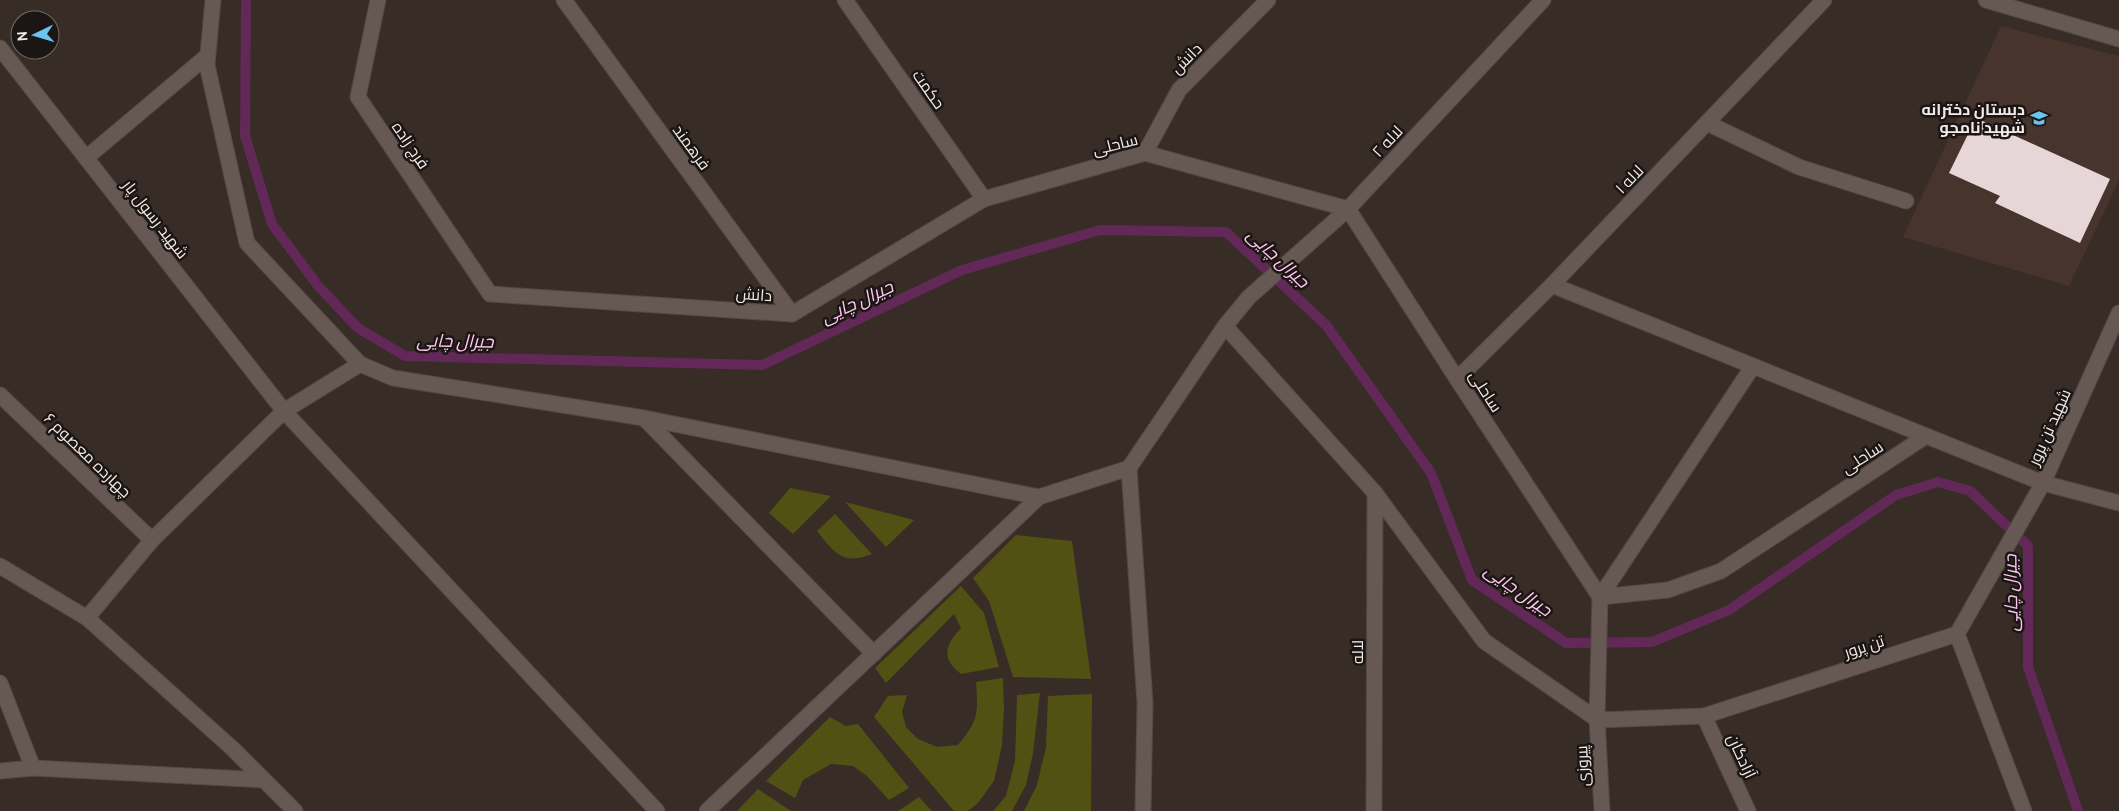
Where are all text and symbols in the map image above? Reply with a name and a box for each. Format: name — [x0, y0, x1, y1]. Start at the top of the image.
north arrow — [10, 10, 60, 60]
text: N — [13, 30, 31, 42]
street label: دانش — [1167, 39, 1207, 79]
street label: حکمت — [908, 66, 949, 112]
place label: دبستان دخترانه شهید نامجو — [1921, 100, 2025, 137]
school or university icon: دبستان دخترانه شهید نامجو — [2029, 108, 2049, 128]
street label: فرج زاده — [386, 118, 433, 174]
street label: فرهمند — [669, 121, 714, 174]
street label: لاله ۲ — [1368, 122, 1407, 161]
street label: ساحلی — [1091, 130, 1140, 160]
street label: لاله ۱ — [1611, 161, 1647, 198]
street label: شهید رسول پار — [117, 175, 192, 264]
water label: جیرال چایی — [1242, 224, 1314, 294]
water label: جیرال چایی — [817, 275, 898, 329]
street label: دانش — [735, 284, 773, 306]
water label: جیرال چایی — [416, 329, 495, 354]
street label: ساحلی — [1464, 367, 1506, 416]
street label: شهید تن پرور — [2024, 386, 2077, 470]
street label: چهارده معصوم ۶ — [39, 409, 135, 503]
street label: ساحلی — [1838, 437, 1887, 479]
water label: جیرال چایی — [1999, 553, 2024, 632]
water label: جیرال چایی — [1480, 559, 1557, 623]
street label: تن پرور — [1841, 631, 1888, 664]
street label: لاله — [1348, 640, 1367, 664]
street label: آزادگان — [1722, 731, 1760, 782]
street label: پیروزی — [1572, 744, 1595, 787]

